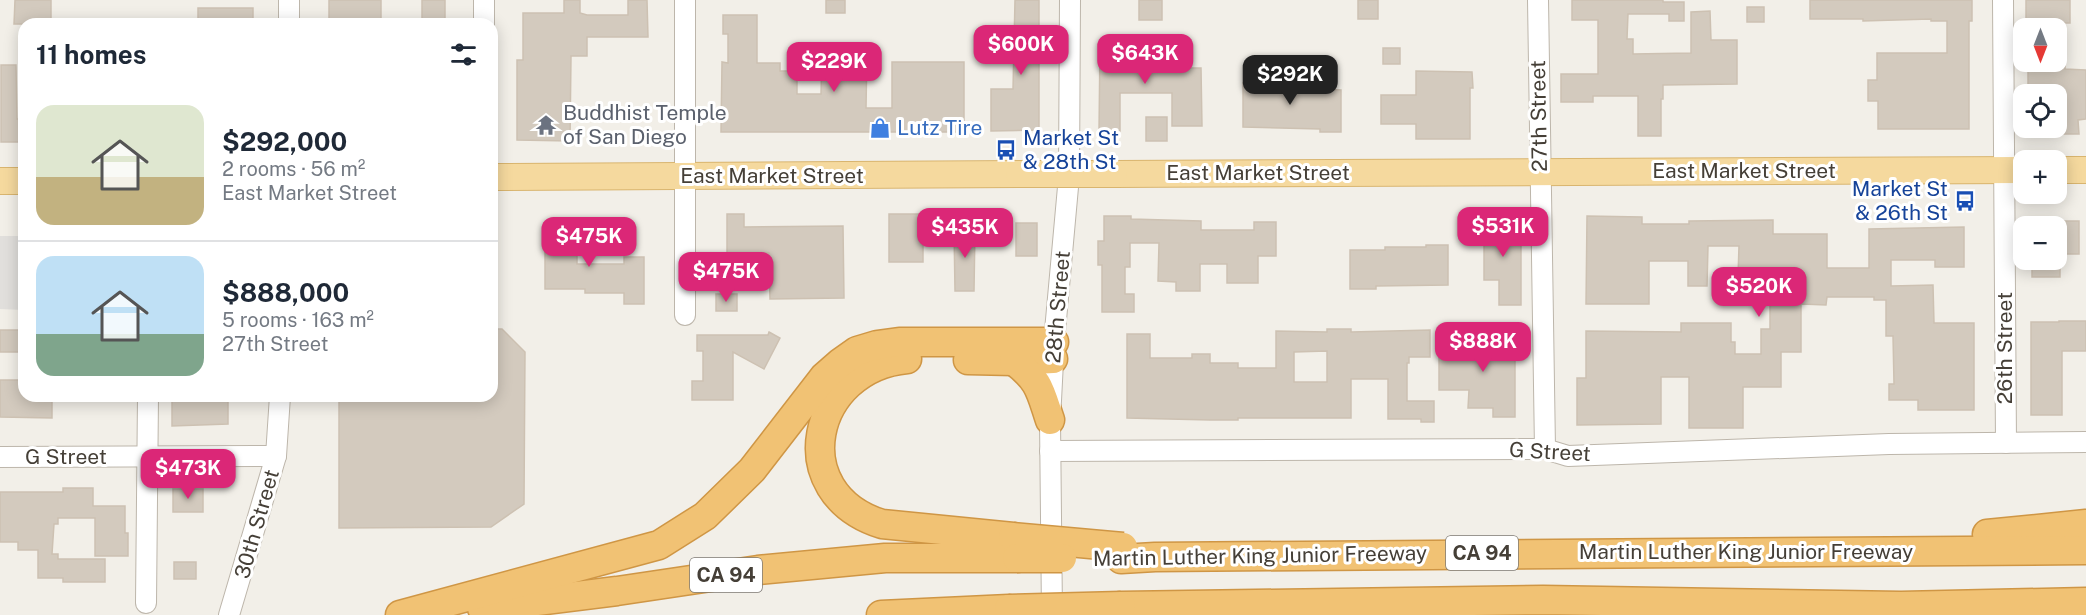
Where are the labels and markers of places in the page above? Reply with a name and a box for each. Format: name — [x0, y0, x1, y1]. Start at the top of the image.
pin: $600K — [979, 25, 1063, 76]
pin: $643K — [1103, 34, 1187, 85]
pin: $229K — [792, 42, 876, 93]
pin: $292K — [1248, 55, 1332, 106]
place label: Buddhist Temple of San Diego — [563, 100, 727, 149]
temple icon: Buddhist Temple of San Diego — [534, 113, 558, 137]
place label: Lutz Tire — [897, 115, 982, 140]
shop icon: Lutz Tire — [868, 116, 892, 140]
place label: Market St & 28th St — [1023, 125, 1119, 174]
bus stop icon: Market St & 28th St — [994, 138, 1018, 162]
place label: Market St & 26th St — [1852, 176, 1948, 225]
bus stop icon: Market St & 26th St — [1953, 189, 1977, 213]
pin: $531K — [1461, 207, 1545, 258]
pin: $435K — [923, 208, 1007, 259]
pin: $475K — [547, 217, 631, 268]
pin: $475K — [684, 252, 768, 303]
pin: $520K — [1717, 267, 1801, 318]
pin: $888K — [1441, 322, 1525, 373]
pin: $473K — [146, 449, 230, 500]

